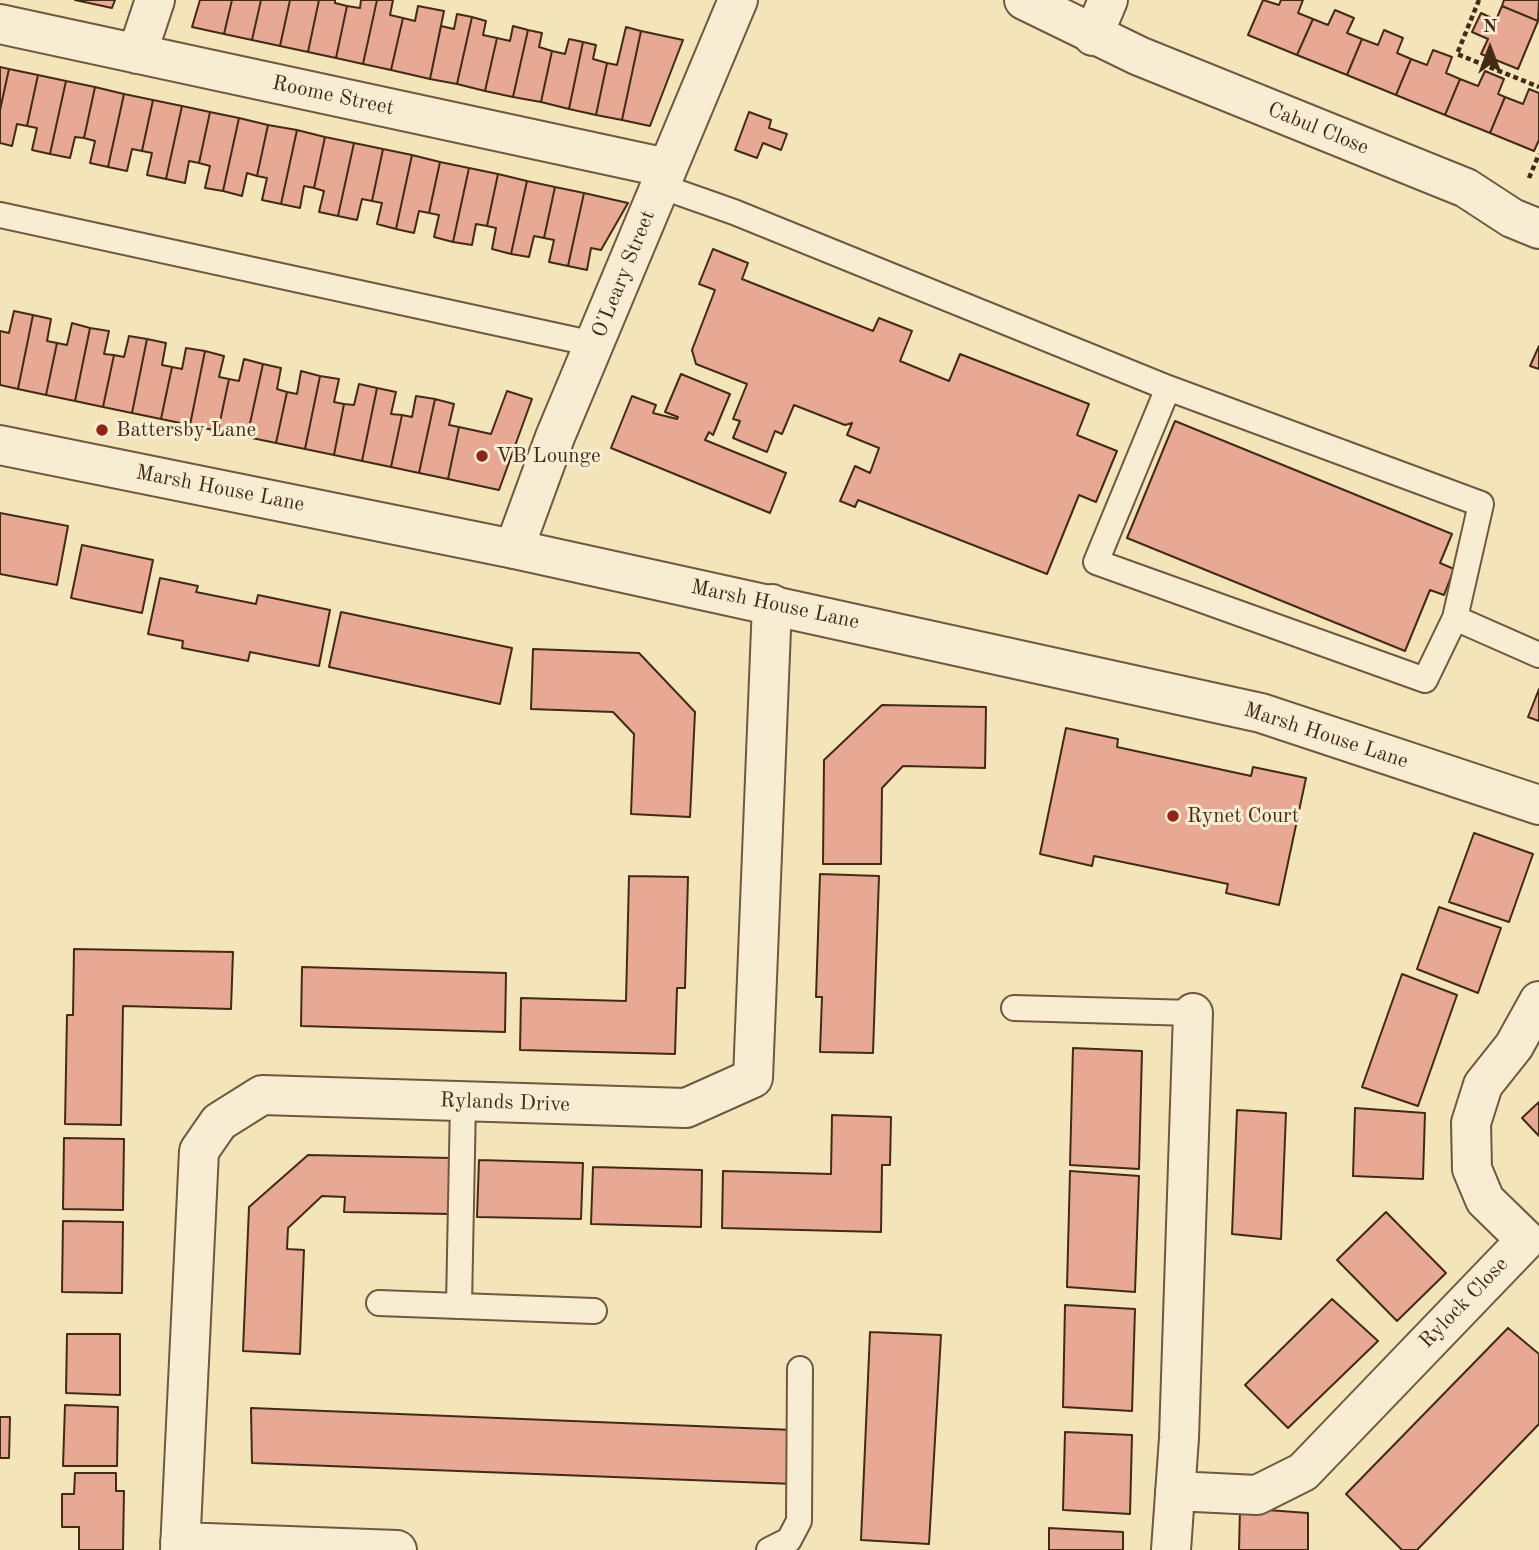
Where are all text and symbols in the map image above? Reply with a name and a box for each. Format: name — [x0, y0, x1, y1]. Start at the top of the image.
north arrow — [1455, 14, 1525, 84]
text: N — [1483, 18, 1497, 37]
street label: Roome Street — [270, 71, 396, 121]
street label: Cabul Close — [1264, 97, 1372, 161]
street label: O'Leary Street — [587, 207, 661, 341]
place label: Battersby Lane — [116, 417, 256, 443]
marker: Battersby Lane — [94, 422, 110, 438]
place label: VB Lounge — [496, 443, 601, 469]
marker: VB Lounge — [474, 448, 490, 464]
street label: Marsh House Lane — [134, 460, 306, 518]
street label: Marsh House Lane — [689, 575, 861, 635]
street label: Marsh House Lane — [1241, 698, 1411, 774]
place label: Rynet Court — [1187, 803, 1299, 829]
marker: Rynet Court — [1165, 808, 1181, 824]
street label: Rylands Drive — [440, 1088, 570, 1118]
street label: Rylock Close — [1414, 1252, 1514, 1354]

